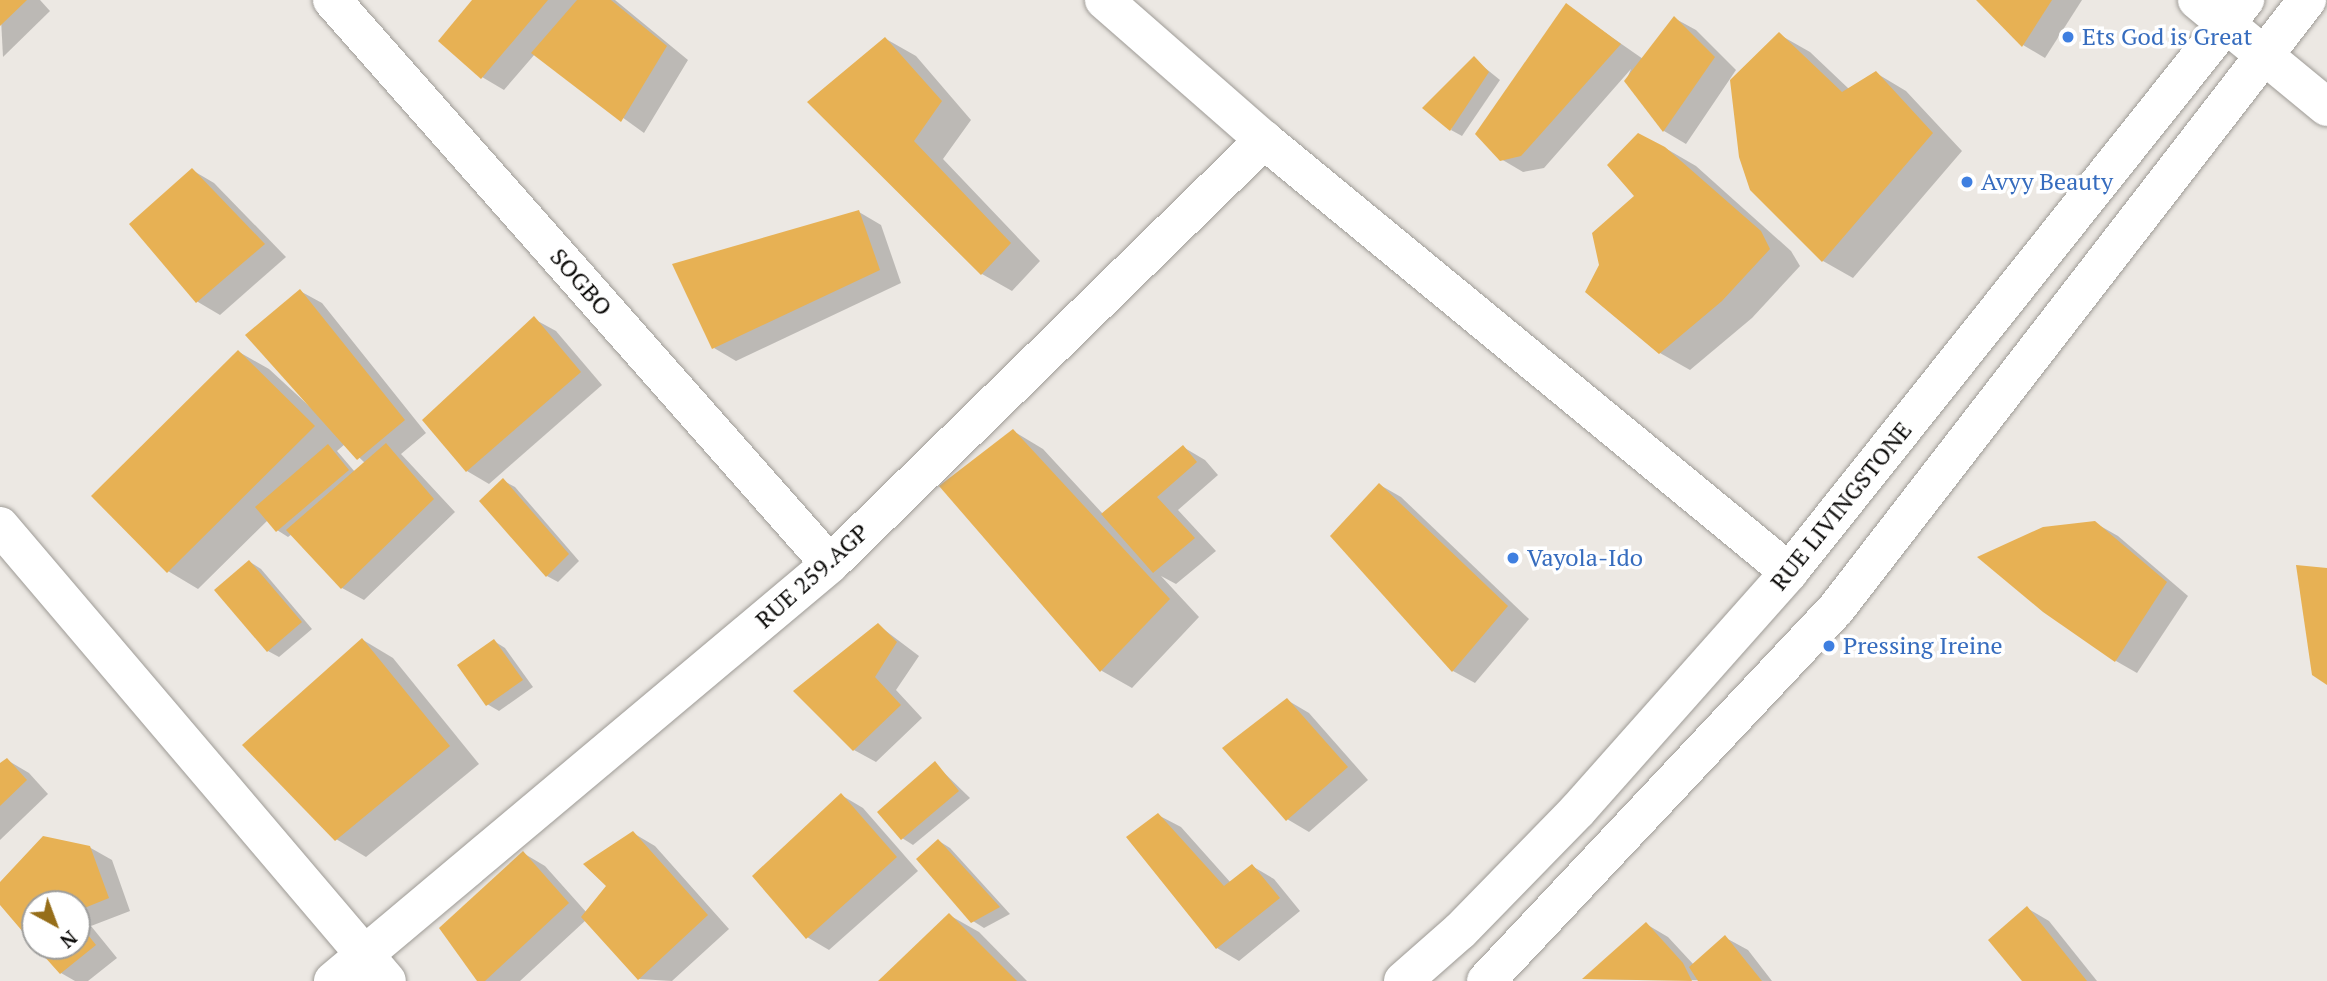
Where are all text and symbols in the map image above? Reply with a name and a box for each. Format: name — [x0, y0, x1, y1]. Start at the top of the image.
place label: Ets God is Great — [2082, 23, 2252, 51]
marker: Ets God is Great — [2060, 29, 2076, 45]
place label: Avyy Beauty — [1981, 168, 2113, 196]
marker: Avyy Beauty — [1959, 174, 1975, 190]
street label: SOGBO — [544, 242, 618, 322]
street label: RUE LIVINGSTONE — [1764, 416, 1918, 596]
street label: RUE 259.AGP — [750, 518, 874, 634]
place label: Vayola-Ido — [1527, 544, 1643, 572]
marker: Vayola-Ido — [1505, 550, 1521, 566]
place label: Pressing Ireine — [1843, 632, 2003, 660]
marker: Pressing Ireine — [1821, 638, 1837, 654]
north arrow — [21, 890, 91, 960]
text: N — [55, 926, 82, 954]

